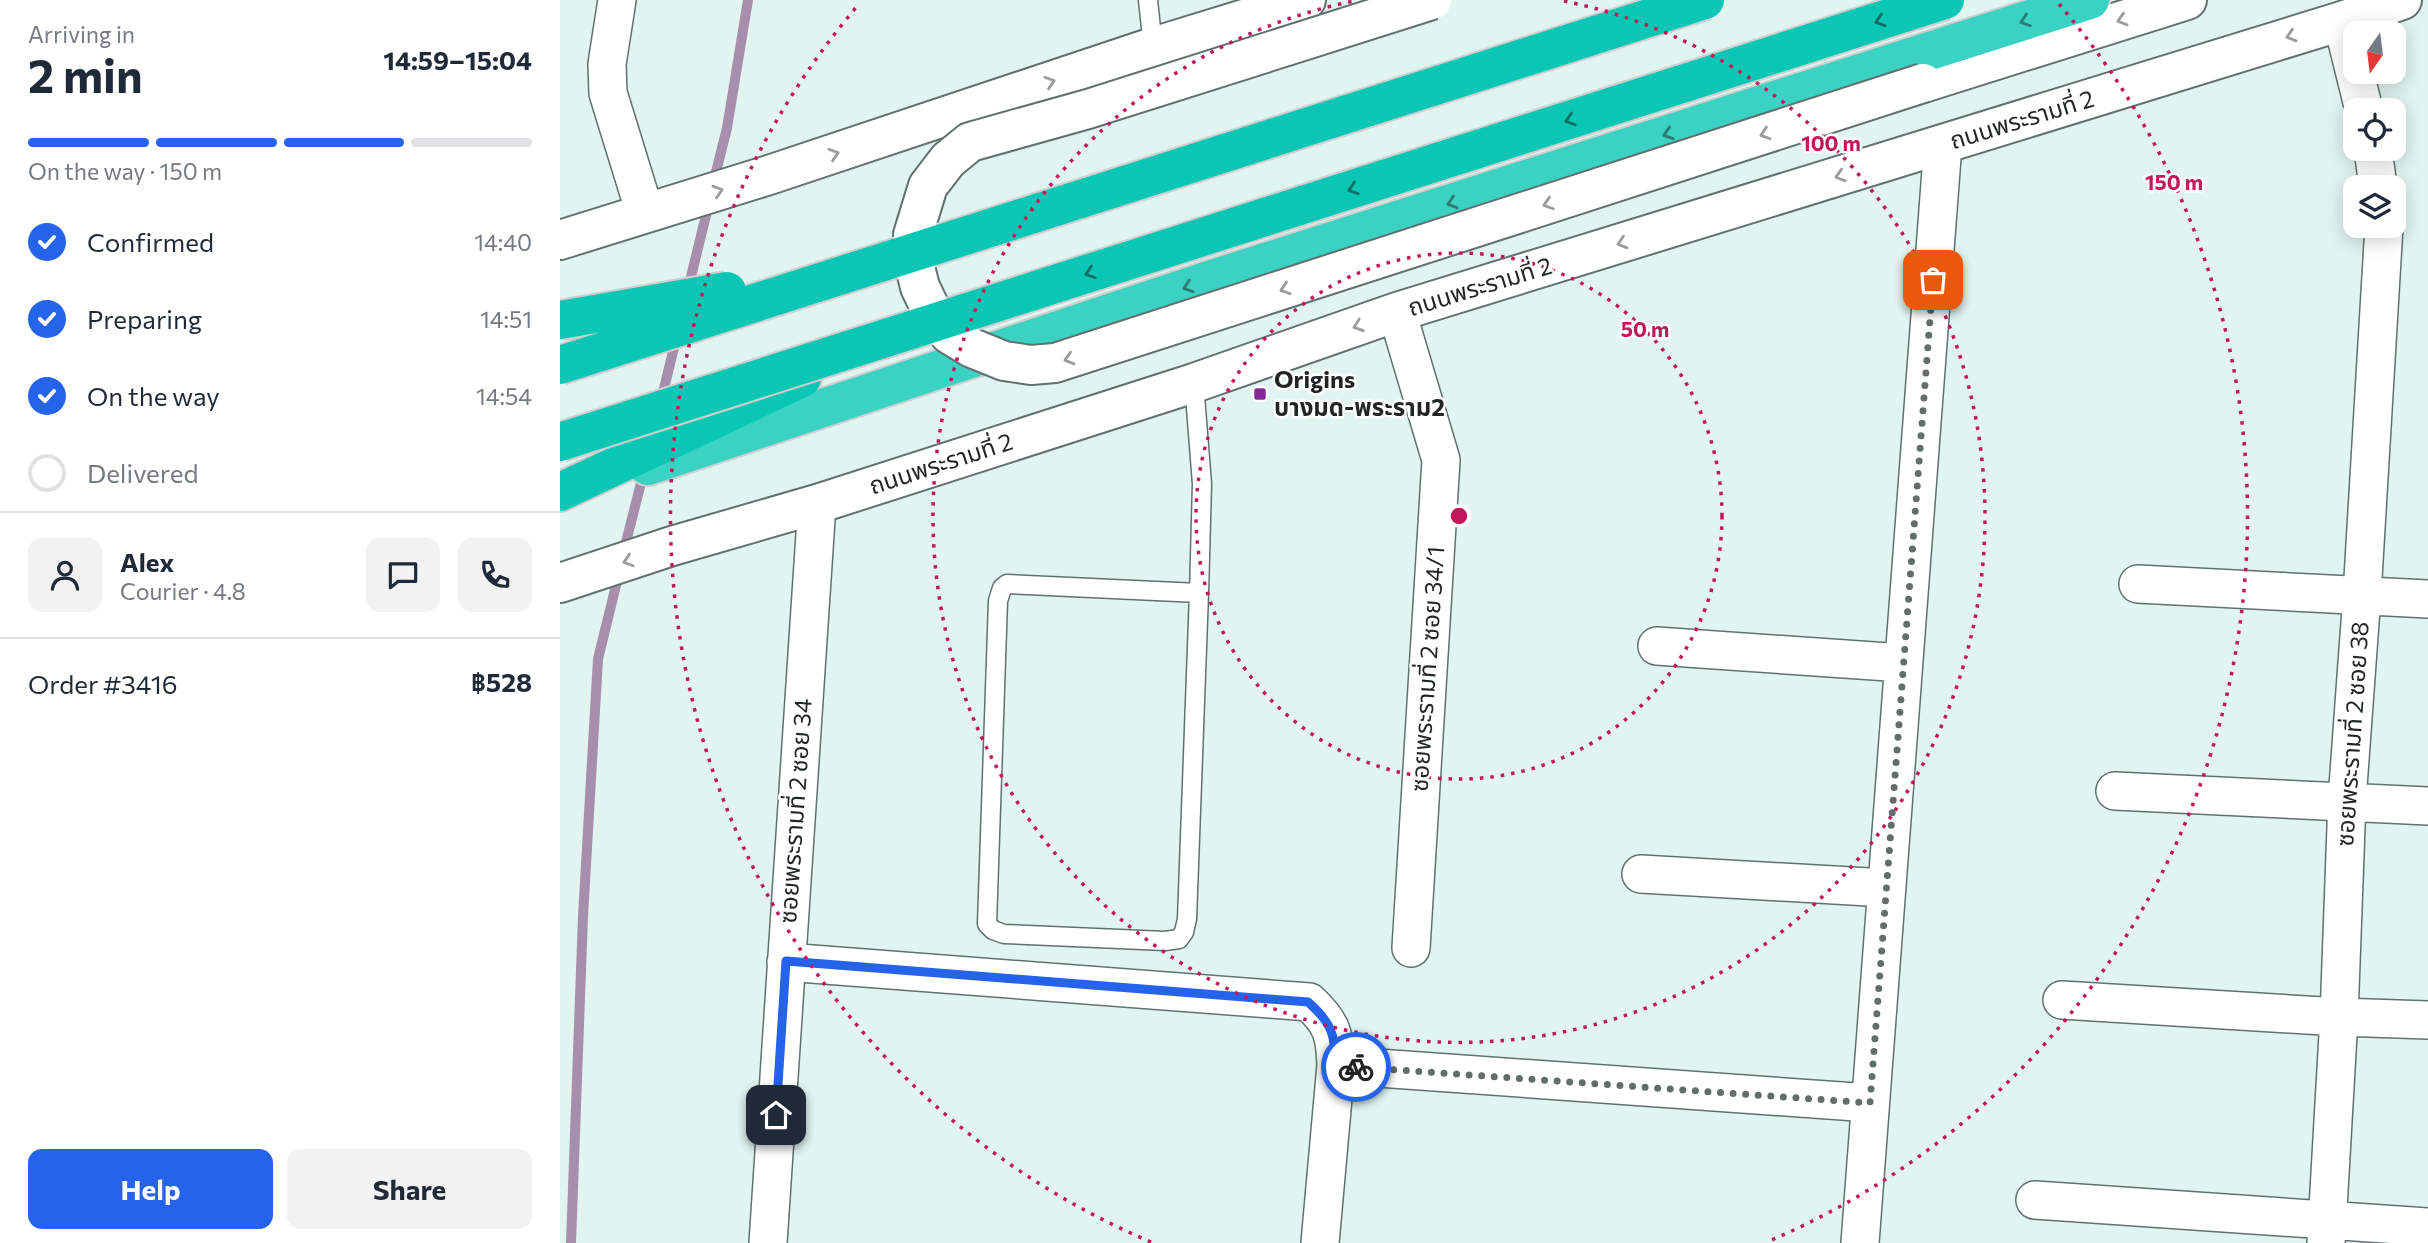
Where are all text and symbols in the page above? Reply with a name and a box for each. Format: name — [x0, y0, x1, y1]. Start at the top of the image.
one-way arrow — [1875, 12, 1887, 27]
one-way arrow — [2019, 12, 2031, 27]
one-way arrow — [2116, 12, 2128, 27]
text: Arriving in — [28, 20, 135, 48]
north arrow — [2343, 21, 2406, 84]
map controls — [2343, 21, 2406, 238]
one-way arrow — [2285, 28, 2297, 43]
text: 14:59–15:04 — [383, 44, 532, 75]
text: 2 min — [28, 46, 143, 102]
one-way arrow — [1043, 76, 1055, 90]
street label: ถนนพระรามที่ 2 — [1946, 82, 2097, 154]
button: locate — [2343, 98, 2406, 161]
one-way arrow — [1564, 111, 1576, 126]
one-way arrow — [1663, 126, 1675, 141]
one-way arrow — [1759, 126, 1771, 140]
text: 100 m — [1801, 130, 1861, 155]
one-way arrow — [827, 148, 839, 162]
text: On the way · 150 m — [28, 157, 222, 185]
one-way arrow — [1834, 168, 1846, 182]
text: 150 m — [2145, 169, 2203, 194]
button: layers — [2343, 175, 2406, 238]
one-way arrow — [1348, 180, 1360, 195]
one-way arrow — [712, 185, 724, 200]
one-way arrow — [1446, 195, 1458, 210]
one-way arrow — [1543, 196, 1555, 210]
icon: check — [28, 223, 66, 261]
text: Confirmed — [87, 226, 214, 257]
text: 14:40 — [474, 228, 532, 256]
one-way arrow — [1616, 235, 1629, 249]
street label: ถนนพระรามที่ 2 — [1404, 249, 1555, 321]
pin — [1903, 250, 1963, 310]
icon: bag — [1914, 261, 1952, 299]
one-way arrow — [1084, 265, 1097, 279]
one-way arrow — [1183, 279, 1195, 294]
one-way arrow — [1279, 281, 1292, 295]
icon: check — [28, 300, 66, 338]
text: Preparing — [87, 303, 202, 334]
text: 14:51 — [480, 305, 532, 333]
text: 50 m — [1621, 316, 1669, 341]
one-way arrow — [1353, 318, 1365, 332]
one-way arrow — [1063, 351, 1075, 365]
place label: Origins บางมด-พระราม2 — [1274, 364, 1445, 421]
icon: check — [28, 377, 66, 415]
text: On the way — [87, 380, 220, 411]
text: 14:54 — [476, 382, 532, 410]
marker: Origins บางมด-พระราม2 — [1252, 386, 1268, 402]
street label: ถนนพระรามที่ 2 — [865, 425, 1016, 499]
text: Delivered — [87, 457, 198, 488]
centre of rings — [1447, 504, 1471, 528]
button: person — [28, 538, 102, 612]
button: chat — [366, 538, 440, 612]
button: phone — [458, 538, 532, 612]
street label: ซอยพระรามที่ 2 ซอย 34/1 — [1402, 545, 1450, 793]
text: Alex — [120, 546, 174, 577]
one-way arrow — [623, 552, 635, 567]
text: Courier · 4.8 — [120, 577, 246, 605]
street label: ซอยพระรามที่ 2 ซอย 38 — [2328, 620, 2374, 847]
text: ฿528 — [471, 666, 532, 697]
text: Order #3416 — [28, 668, 178, 699]
street label: ซอยพระรามที่ 2 ซอย 34 — [771, 697, 817, 924]
courier — [1321, 1032, 1391, 1102]
icon: bike — [1337, 1048, 1375, 1086]
pin — [746, 1085, 806, 1145]
icon: home — [757, 1096, 795, 1134]
button: Help — [28, 1149, 273, 1229]
button: Share — [287, 1149, 532, 1229]

